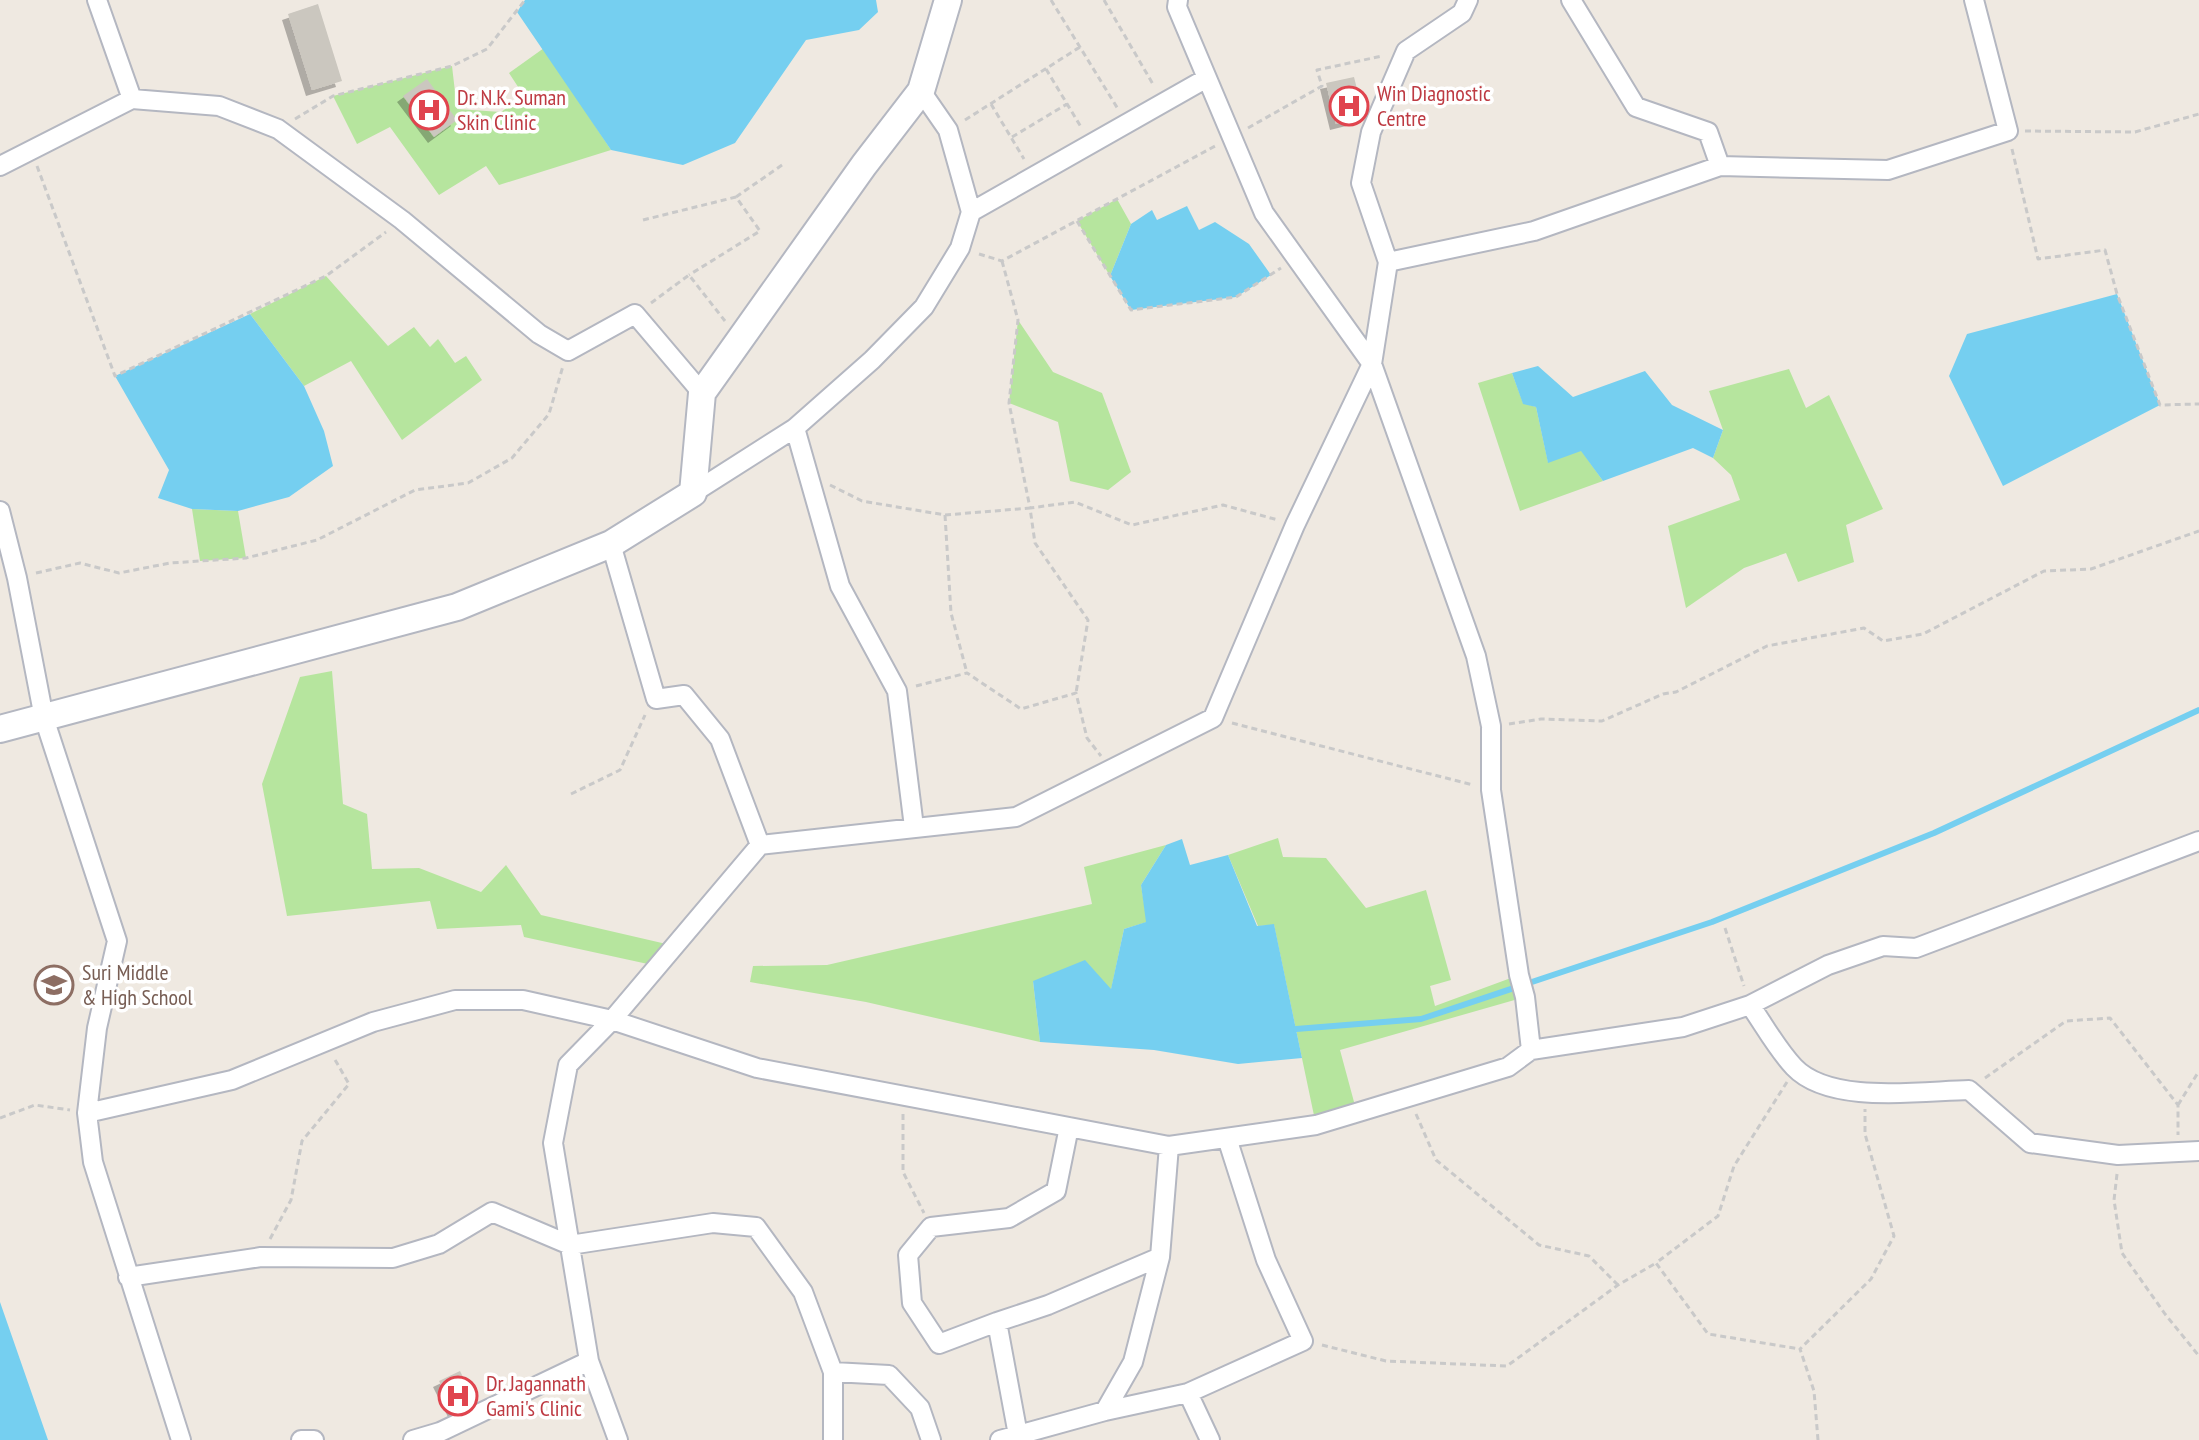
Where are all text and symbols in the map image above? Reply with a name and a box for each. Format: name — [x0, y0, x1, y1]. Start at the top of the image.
place label: Win Diagnostic Centre — [1377, 79, 1491, 132]
place label: Dr. N.K. Suman Skin Clinic — [457, 83, 566, 136]
hospital icon: Win Diagnostic Centre — [1328, 85, 1370, 127]
hospital icon: Dr. N.K. Suman Skin Clinic — [408, 89, 450, 131]
place label: Suri Middle & High School — [82, 958, 193, 1011]
school or university icon: Suri Middle & High School — [33, 964, 75, 1006]
place label: Dr. Jagannath Gami's Clinic — [486, 1369, 586, 1422]
hospital icon: Dr. Jagannath Gami's Clinic — [437, 1375, 479, 1417]

